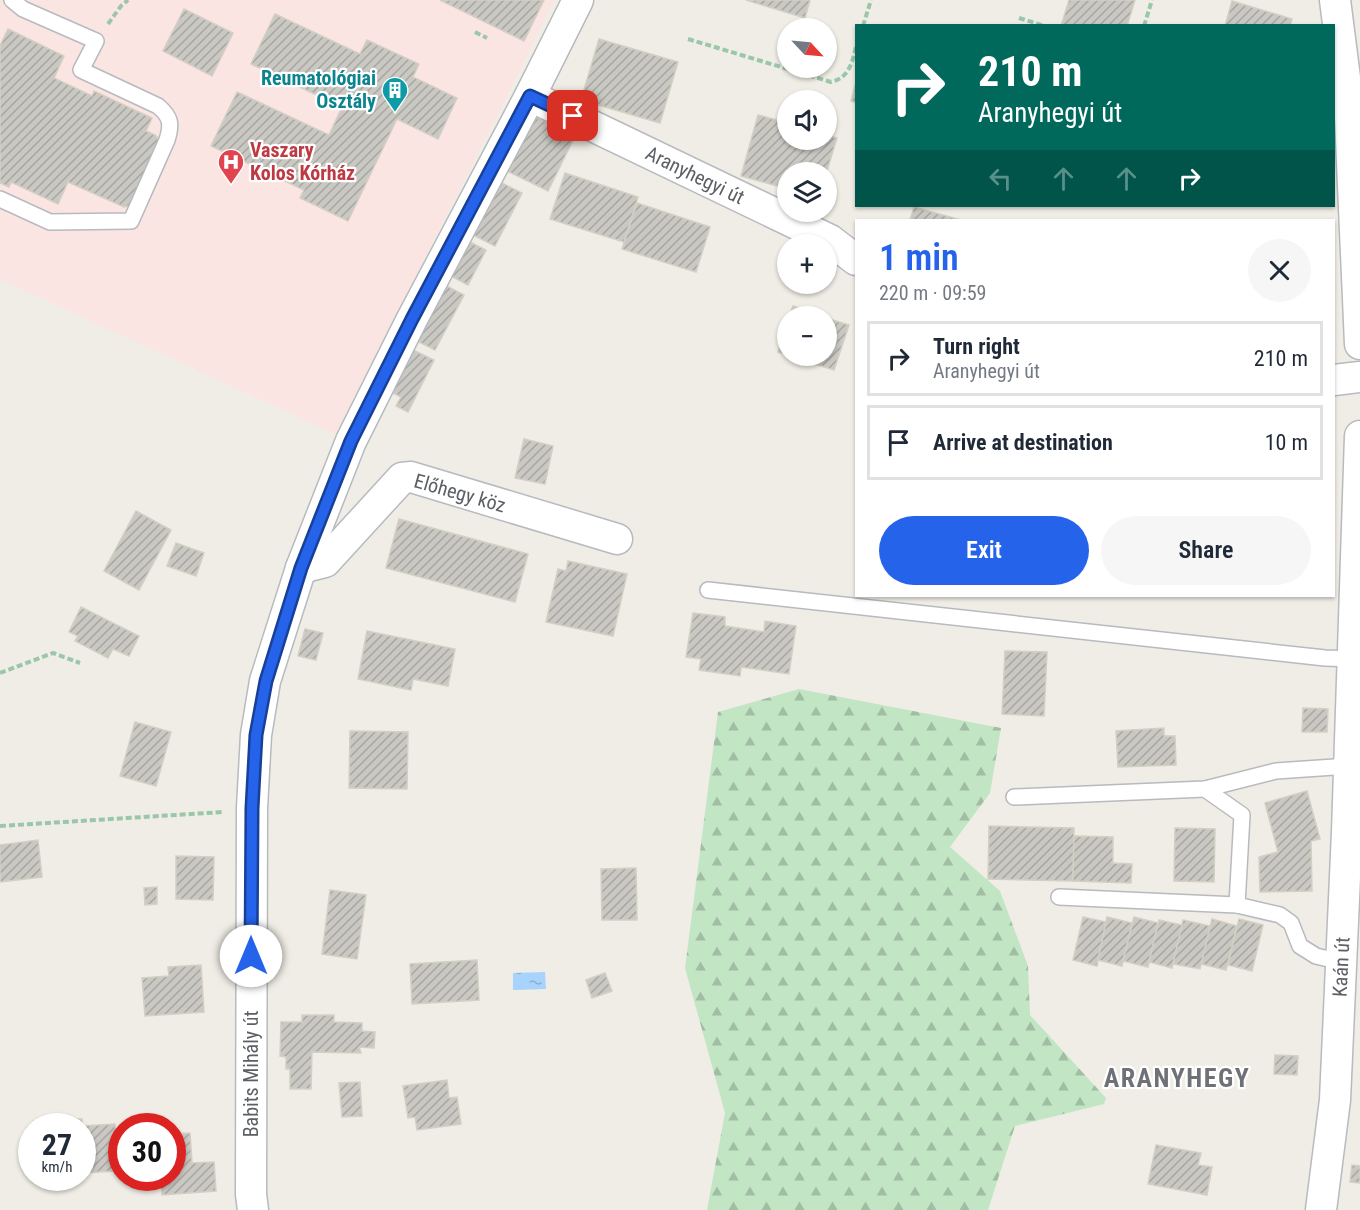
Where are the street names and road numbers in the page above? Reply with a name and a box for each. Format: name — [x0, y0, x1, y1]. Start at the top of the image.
street label: Aranyhegyi út — [642, 141, 748, 209]
street label: Előhegy köz — [411, 469, 509, 517]
street label: Kaán út — [1327, 936, 1355, 998]
street label: Babits Mihály út — [239, 1011, 263, 1137]

